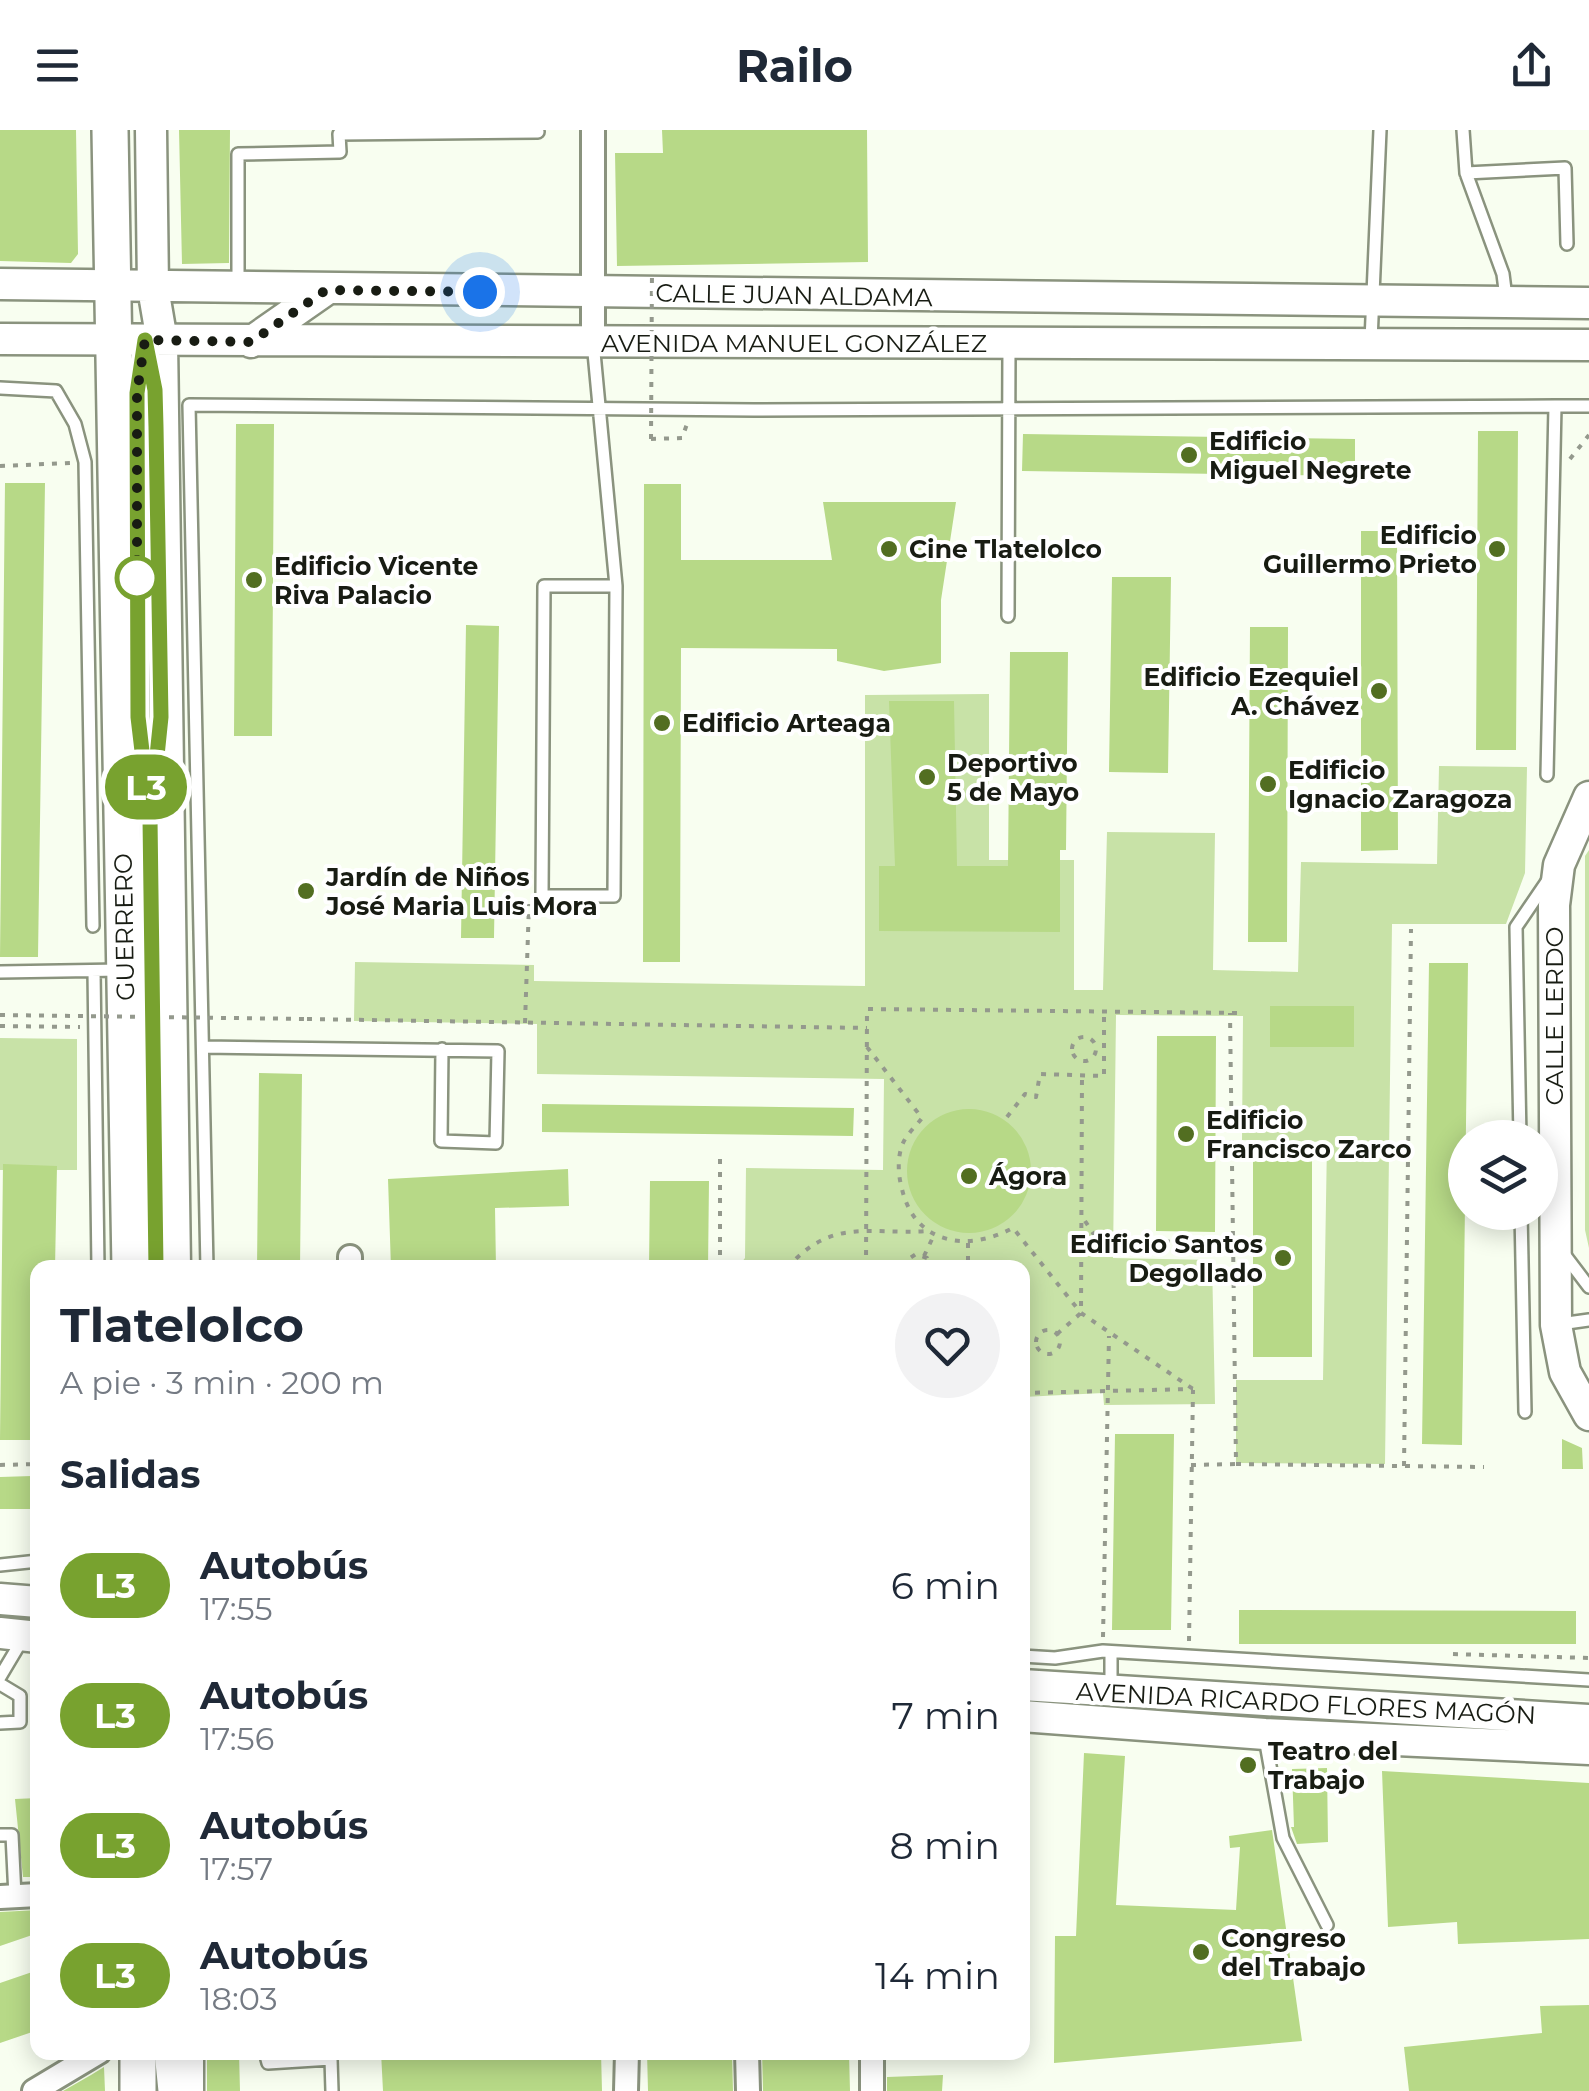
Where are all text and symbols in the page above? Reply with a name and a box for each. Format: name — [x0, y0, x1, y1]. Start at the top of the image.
icon: menu — [30, 38, 85, 93]
text: Railo — [736, 38, 853, 93]
icon: share — [1504, 38, 1559, 93]
your location — [455, 267, 505, 317]
street label: CALLE JUAN ALDAMA — [655, 278, 933, 312]
street label: AVENIDA MANUEL GONZÁLEZ — [601, 328, 987, 358]
place label: Edificio Miguel Negrete — [1209, 426, 1412, 485]
marker: Edificio Miguel Negrete — [1178, 444, 1200, 466]
place label: Edificio Guillermo Prieto — [1263, 520, 1477, 579]
place label: Cine Tlatelolco — [909, 534, 1102, 564]
marker: Cine Tlatelolco — [878, 538, 900, 560]
marker: Edificio Guillermo Prieto — [1486, 538, 1508, 560]
place label: Edificio Vicente Riva Palacio — [274, 551, 478, 610]
unlabelled marker — [116, 557, 158, 599]
marker: Edificio Vicente Riva Palacio — [243, 569, 265, 591]
place label: Edificio Ezequiel A. Chávez — [1143, 662, 1359, 721]
marker: Edificio Ezequiel A. Chávez — [1368, 680, 1390, 702]
place label: Edificio Arteaga — [682, 708, 891, 738]
marker: Edificio Arteaga — [651, 712, 673, 734]
place label: Deportivo 5 de Mayo — [947, 748, 1079, 807]
line badge: L3 — [101, 754, 191, 820]
place label: Edificio Ignacio Zaragoza — [1288, 755, 1512, 814]
text: L3 — [125, 766, 167, 809]
marker: Deportivo 5 de Mayo — [916, 766, 938, 788]
marker: Edificio Ignacio Zaragoza — [1257, 773, 1279, 795]
street label: GUERRERO — [108, 853, 140, 1001]
place label: Jardín de Niños José Maria Luis Mora — [325, 862, 598, 921]
marker: Jardín de Niños José Maria Luis Mora — [295, 880, 317, 902]
street label: CALLE LERDO — [1539, 926, 1569, 1106]
place label: Edificio Francisco Zarco — [1206, 1105, 1412, 1164]
map controls — [1448, 1120, 1558, 1230]
button: layers — [1448, 1120, 1558, 1230]
marker: Edificio Francisco Zarco — [1175, 1123, 1197, 1145]
place label: Ágora — [988, 1161, 1067, 1191]
marker: Ágora — [958, 1165, 980, 1187]
place label: Edificio Santos Degollado — [1070, 1229, 1263, 1288]
marker: Edificio Santos Degollado — [1272, 1247, 1294, 1269]
button: heart — [895, 1293, 1000, 1398]
text: Tlatelolco — [60, 1296, 304, 1354]
text: A pie · 3 min · 200 m — [60, 1363, 384, 1402]
text: Salidas — [60, 1451, 201, 1498]
text: Autobús — [200, 1542, 368, 1589]
text: 6 min — [891, 1562, 1000, 1609]
text: L3 — [94, 1564, 136, 1607]
text: 17:55 — [200, 1589, 273, 1628]
text: Autobús — [200, 1672, 368, 1719]
street label: AVENIDA RICARDO FLORES MAGÓN — [1075, 1676, 1537, 1730]
text: 7 min — [891, 1692, 1000, 1739]
text: L3 — [94, 1694, 136, 1737]
text: 17:56 — [200, 1719, 274, 1758]
place label: Teatro del Trabajo — [1268, 1736, 1398, 1795]
marker: Teatro del Trabajo — [1237, 1754, 1259, 1776]
text: Autobús — [200, 1802, 368, 1849]
text: 8 min — [890, 1822, 1000, 1869]
text: L3 — [94, 1824, 136, 1867]
text: 17:57 — [200, 1849, 273, 1888]
place label: Congreso del Trabajo — [1221, 1923, 1366, 1982]
text: Autobús — [200, 1932, 368, 1979]
marker: Congreso del Trabajo — [1190, 1941, 1212, 1963]
text: 14 min — [875, 1952, 1000, 1999]
text: L3 — [94, 1954, 136, 1997]
text: 18:03 — [200, 1979, 278, 2018]

